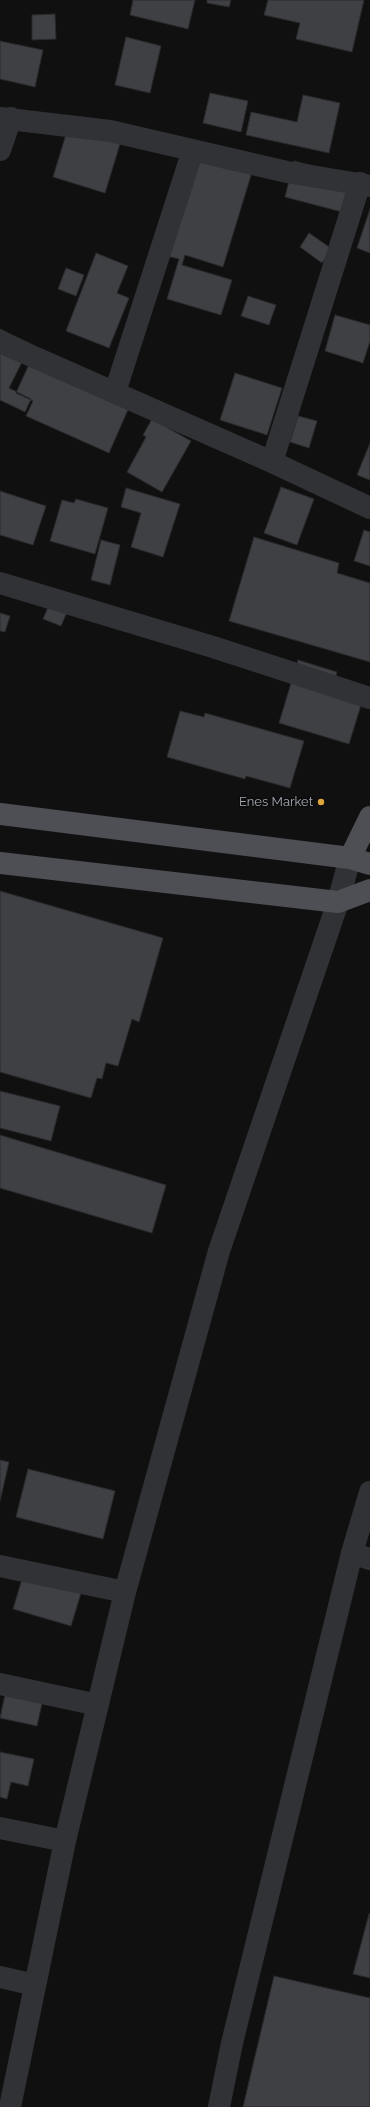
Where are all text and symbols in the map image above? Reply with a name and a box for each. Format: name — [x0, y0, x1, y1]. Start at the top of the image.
place label: Enes Market — [239, 794, 313, 810]
marker: Enes Market — [316, 797, 326, 807]

